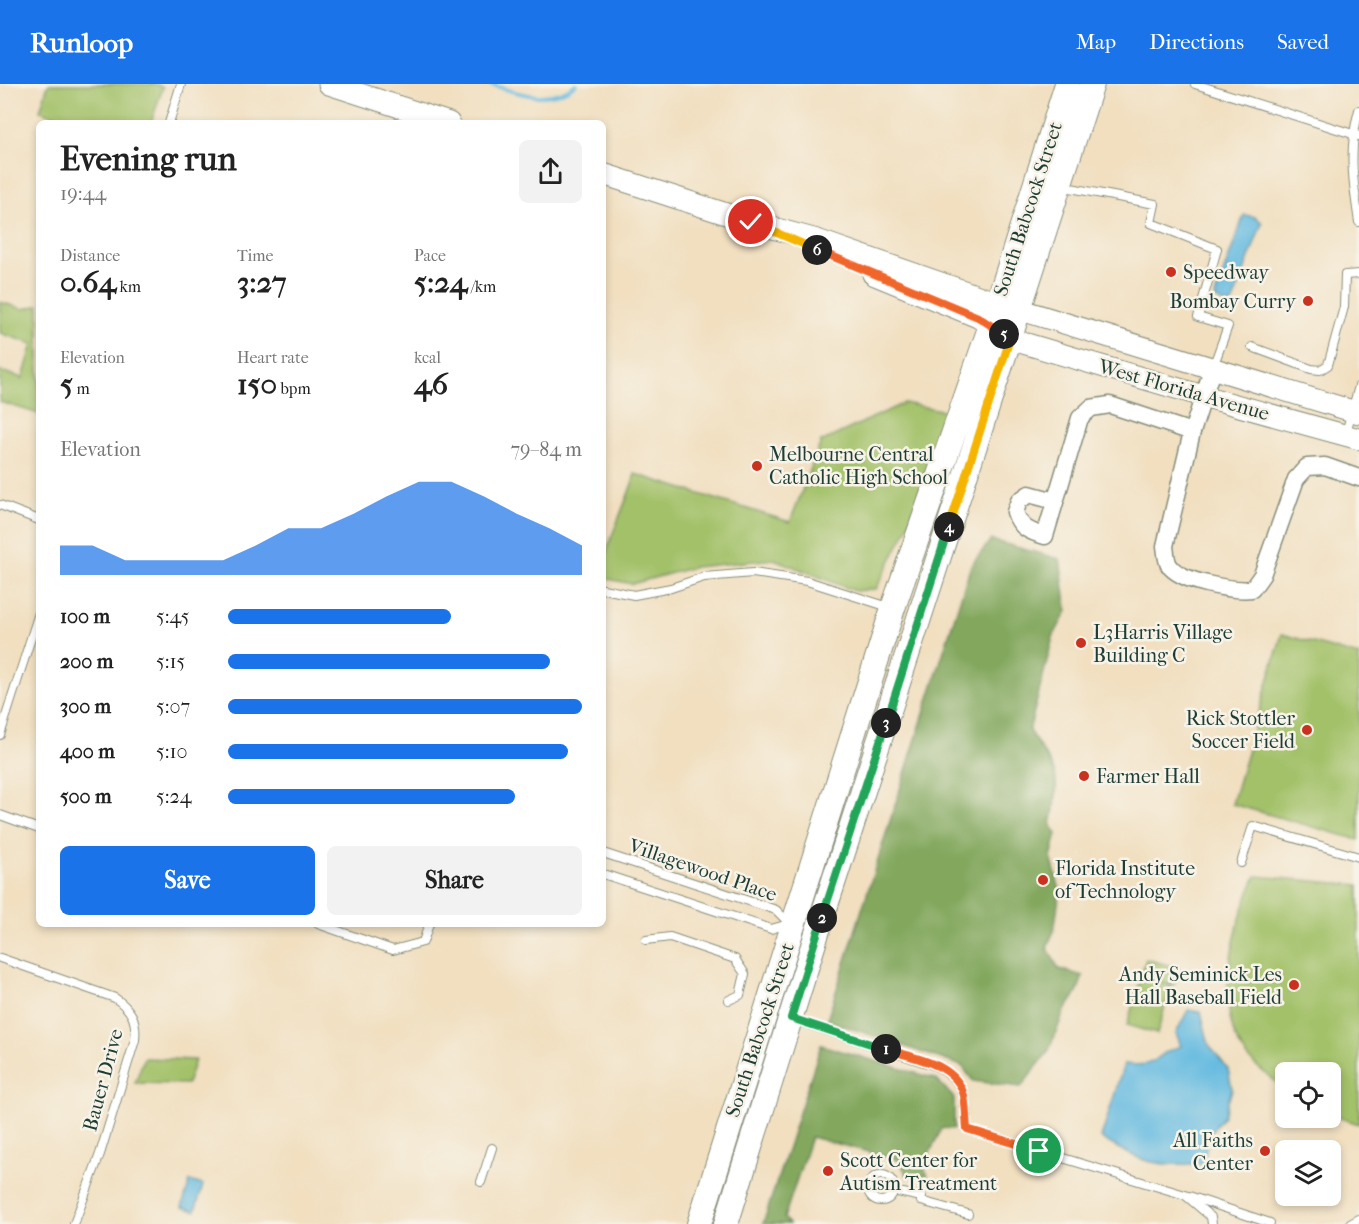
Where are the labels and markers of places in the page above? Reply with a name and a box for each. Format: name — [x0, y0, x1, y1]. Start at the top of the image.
pin — [725, 196, 776, 247]
pin: 6 — [802, 235, 832, 265]
place label: Speedway — [1183, 261, 1270, 284]
marker: Speedway — [1164, 265, 1178, 279]
place label: Bombay Curry — [1170, 290, 1297, 313]
marker: Bombay Curry — [1301, 294, 1315, 308]
pin: 5 — [989, 319, 1019, 349]
place label: Melbourne Central Catholic High School — [769, 443, 949, 489]
marker: Melbourne Central Catholic High School — [750, 459, 764, 473]
pin: 4 — [934, 512, 964, 542]
place label: L3Harris Village Building C — [1093, 621, 1233, 667]
marker: L3Harris Village Building C — [1074, 636, 1088, 650]
place label: Rick Stottler Soccer Field — [1186, 707, 1296, 753]
pin: 3 — [871, 708, 901, 738]
marker: Rick Stottler Soccer Field — [1300, 723, 1314, 737]
place label: Farmer Hall — [1096, 765, 1200, 788]
marker: Farmer Hall — [1077, 769, 1091, 783]
place label: Florida Institute of Technology — [1055, 857, 1195, 903]
marker: Florida Institute of Technology — [1036, 873, 1050, 887]
pin: 2 — [807, 903, 837, 933]
place label: Andy Seminick Les Hall Baseball Field — [1118, 963, 1283, 1009]
marker: Andy Seminick Les Hall Baseball Field — [1287, 978, 1301, 992]
pin: 1 — [871, 1034, 901, 1064]
pin — [1013, 1125, 1064, 1176]
place label: All Faiths Center — [1172, 1129, 1253, 1175]
marker: All Faiths Center — [1258, 1144, 1272, 1158]
place label: Scott Center for Autism Treatment — [839, 1149, 997, 1195]
marker: Scott Center for Autism Treatment — [821, 1164, 835, 1178]

